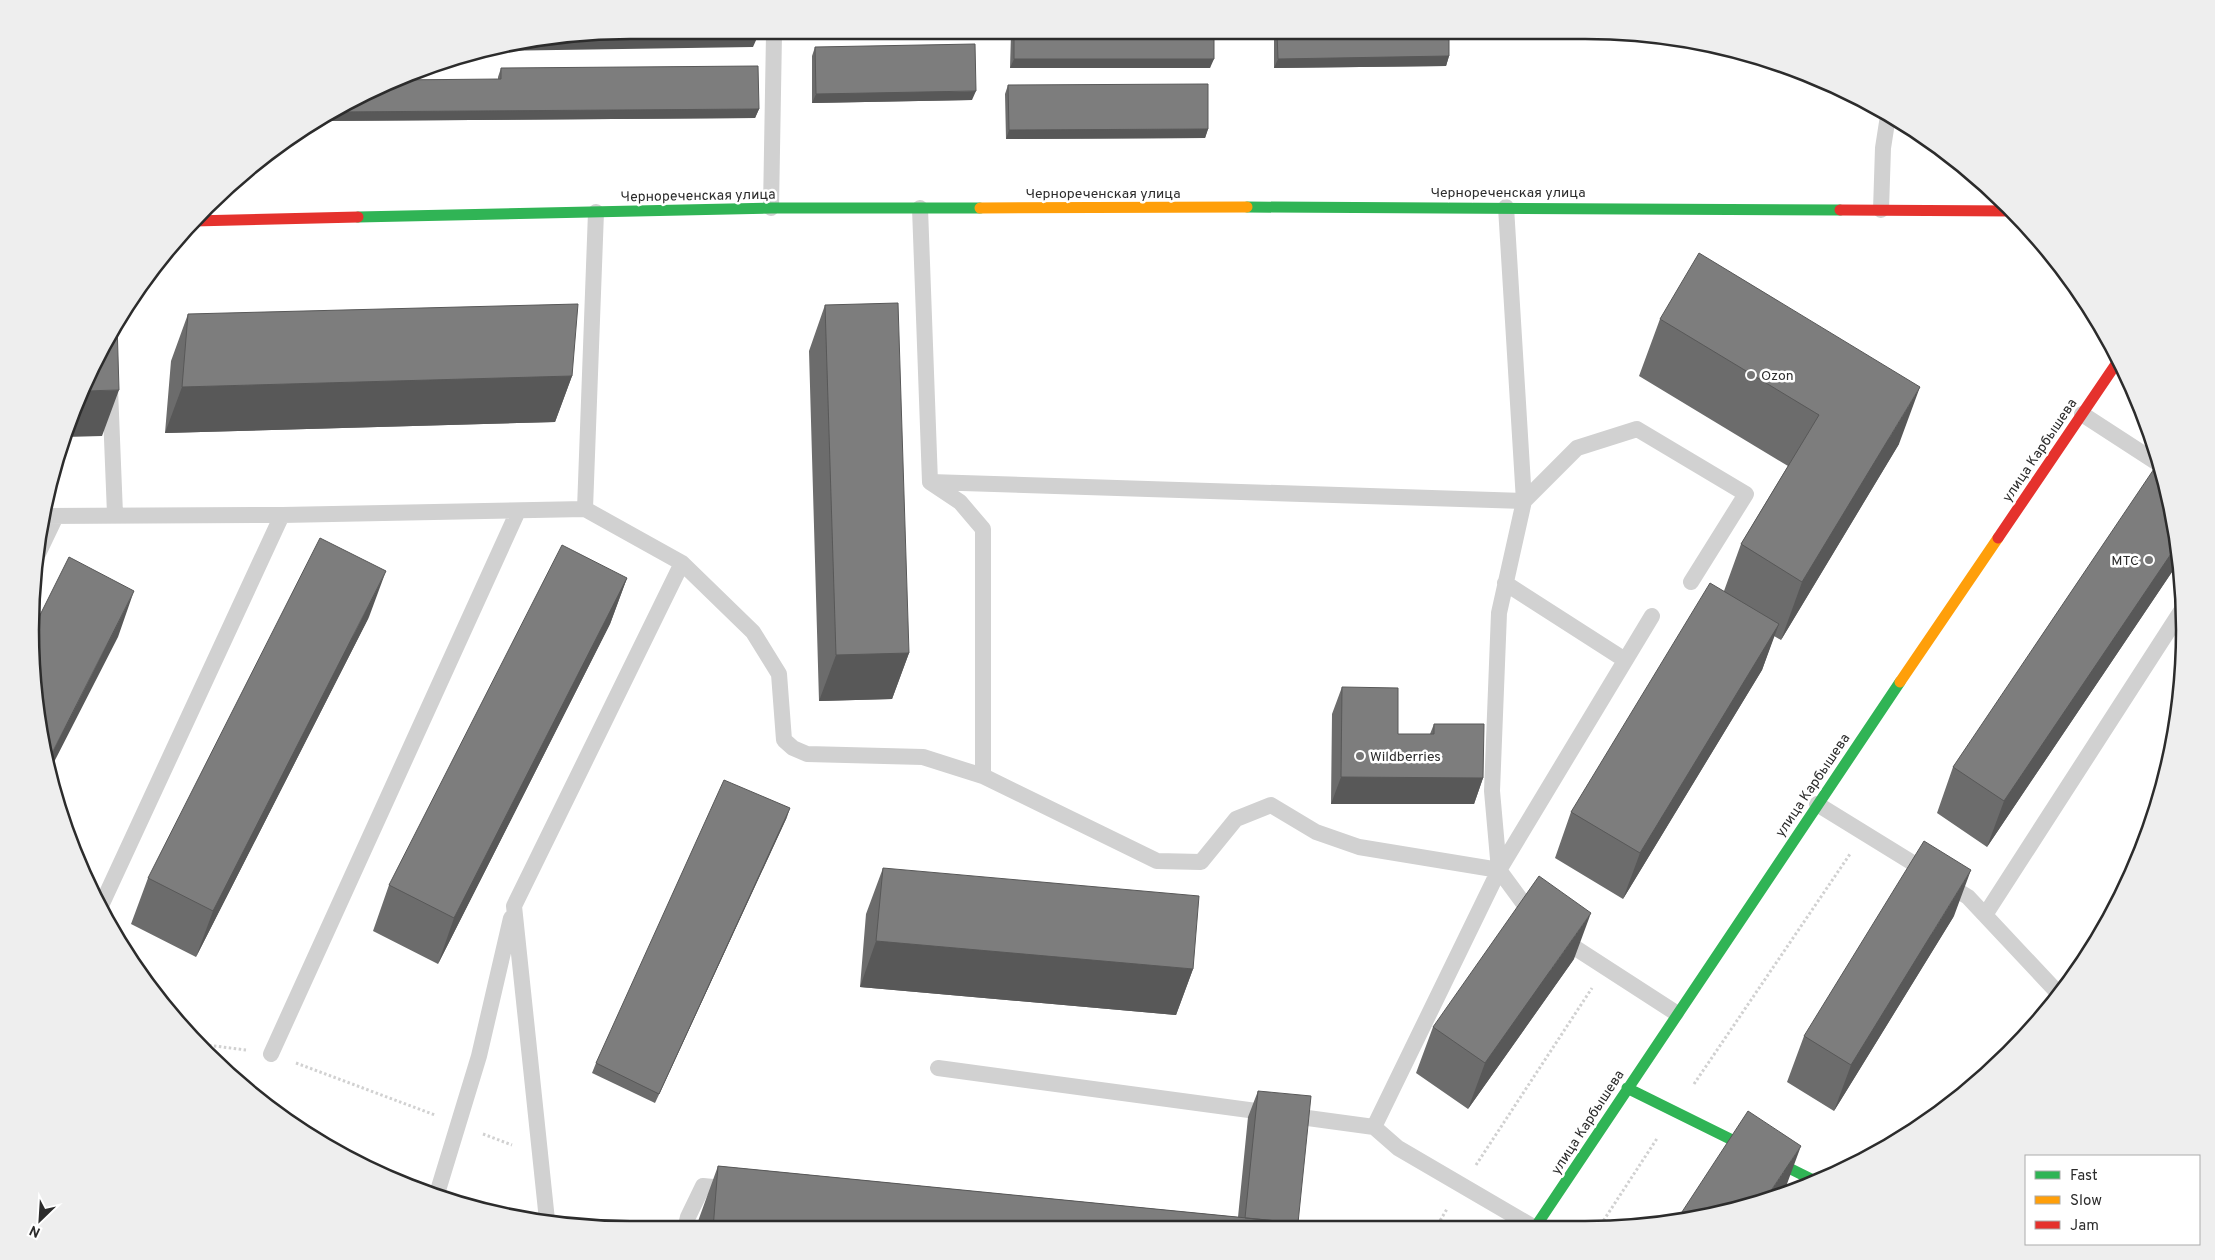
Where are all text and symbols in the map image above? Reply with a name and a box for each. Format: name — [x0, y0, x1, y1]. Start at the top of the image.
street label: Чернореченская улица — [1430, 185, 1586, 202]
street label: Чернореченская улица — [1025, 186, 1181, 203]
street label: Чернореченская улица — [620, 187, 776, 206]
place label: Ozon — [1761, 368, 1794, 385]
marker: Ozon — [1745, 369, 1757, 381]
street label: улица Карбышева — [1999, 396, 2081, 506]
place label: МТС — [2111, 553, 2139, 570]
marker: МТС — [2143, 554, 2155, 566]
street label: улица Карбышева — [1772, 731, 1854, 841]
place label: Wildberries — [1370, 749, 1441, 766]
marker: Wildberries — [1354, 750, 1366, 762]
street label: улица Карбышева — [1548, 1067, 1628, 1178]
legend — [2025, 1155, 2200, 1245]
text: Fast — [2070, 1167, 2098, 1186]
text: Slow — [2070, 1192, 2102, 1211]
north arrow — [15, 1195, 65, 1245]
text: Jam — [2070, 1217, 2099, 1236]
text: N — [27, 1221, 43, 1240]

